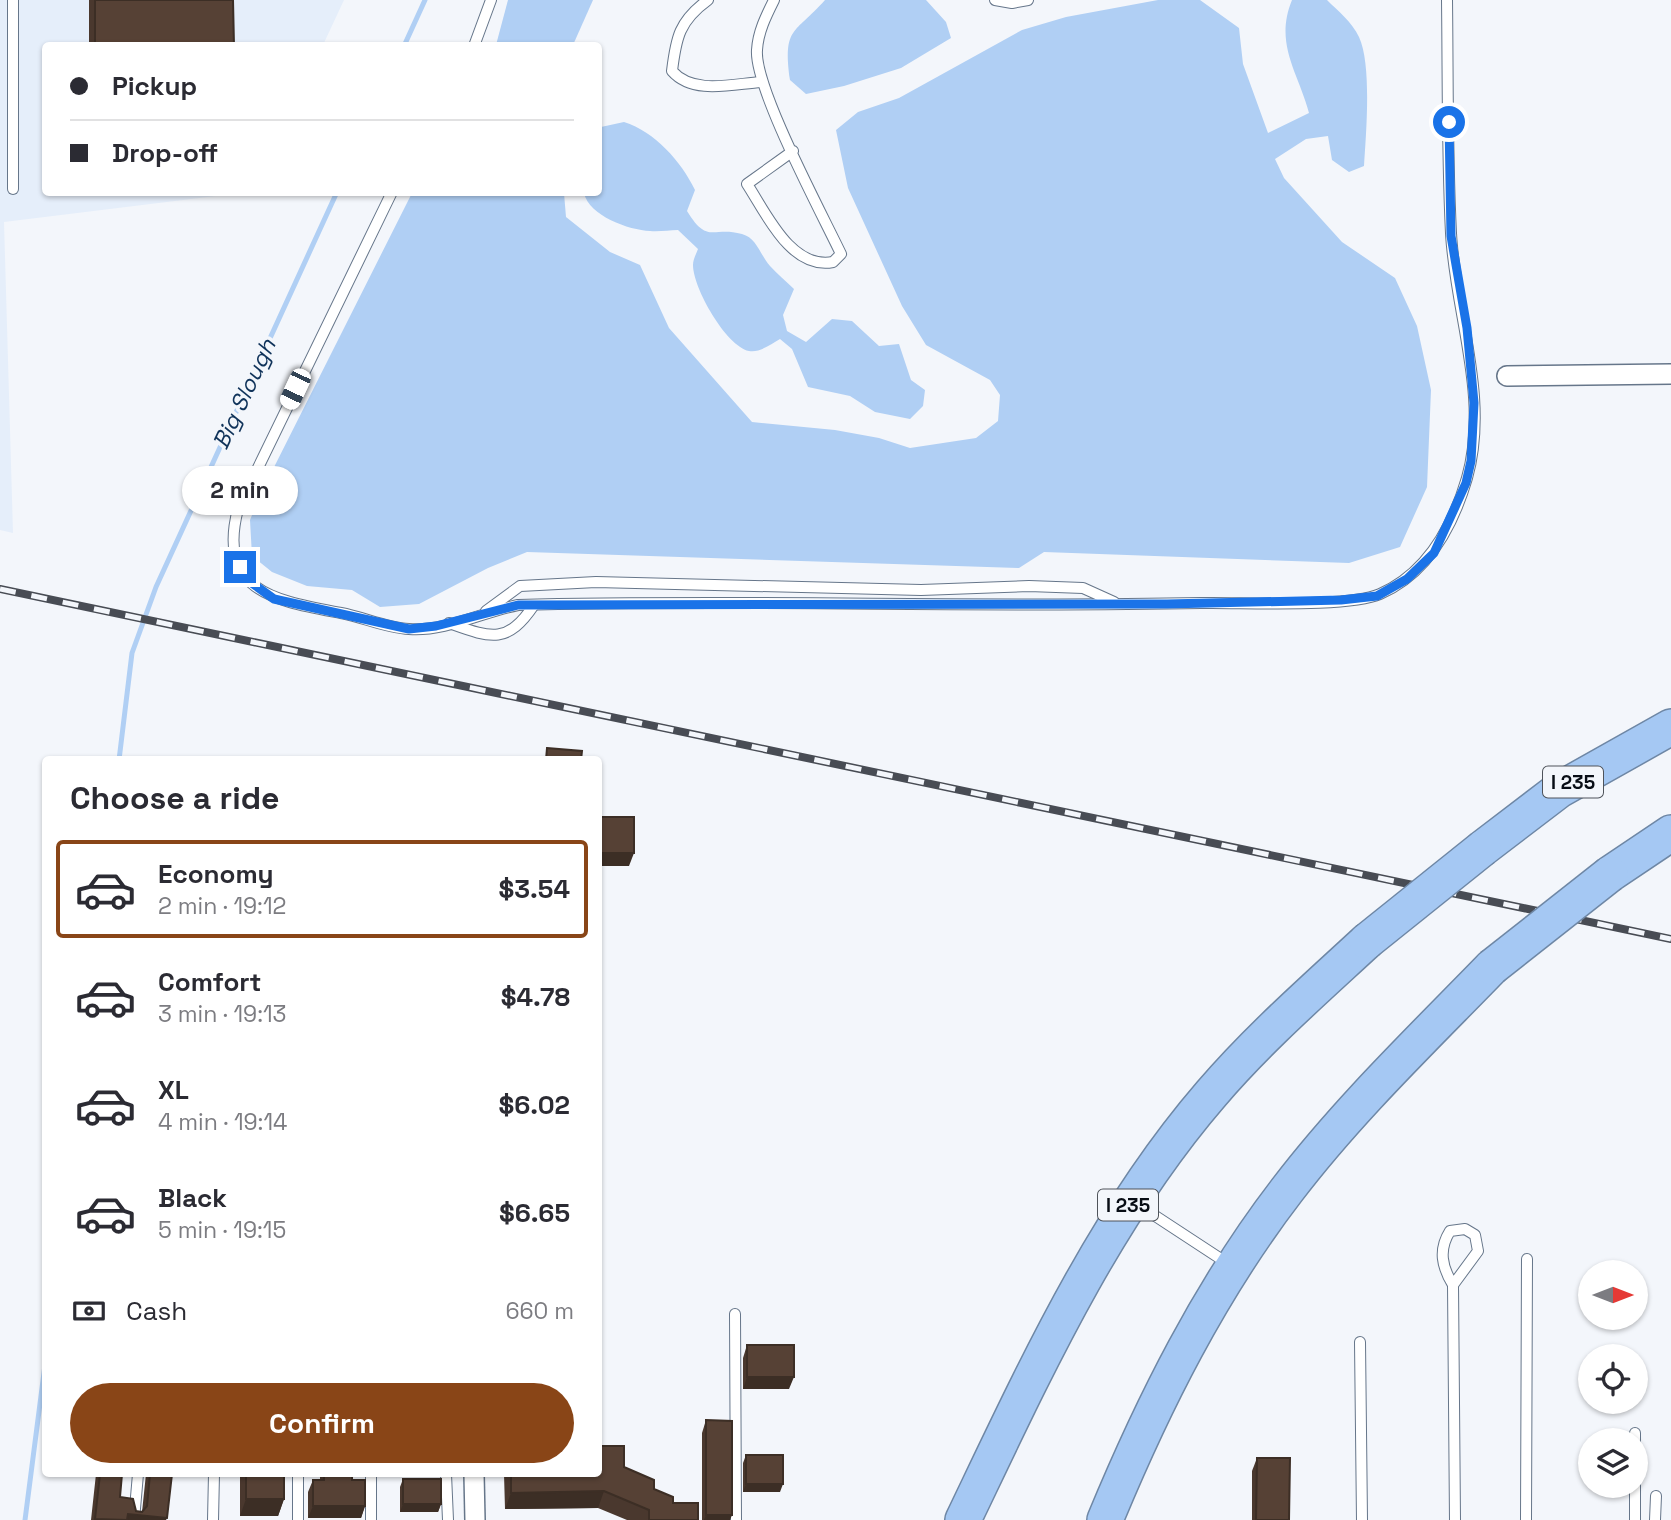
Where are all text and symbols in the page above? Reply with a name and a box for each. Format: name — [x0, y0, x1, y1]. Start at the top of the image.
text: Pickup — [112, 69, 197, 103]
route start — [1433, 106, 1465, 138]
text: Drop-off — [112, 136, 218, 170]
water label: Big Slough — [205, 333, 283, 454]
car — [277, 366, 314, 412]
callout: 2 min — [182, 466, 298, 514]
text: 2 min — [210, 475, 270, 505]
route end — [224, 551, 256, 583]
road number: I 235 — [1543, 766, 1603, 797]
text: Choose a ride — [70, 778, 280, 818]
text: Economy — [158, 857, 274, 891]
icon: car — [74, 858, 137, 921]
text: $3.54 — [499, 872, 570, 906]
text: 2 min · 19:12 — [158, 891, 286, 921]
text: Comfort — [158, 965, 261, 999]
icon: car — [74, 966, 137, 1029]
text: $4.78 — [501, 980, 570, 1014]
text: 3 min · 19:13 — [158, 999, 286, 1029]
text: XL — [158, 1073, 189, 1107]
icon: car — [74, 1074, 137, 1137]
text: $6.02 — [498, 1088, 570, 1122]
text: 4 min · 19:14 — [158, 1107, 287, 1137]
text: Black — [158, 1181, 227, 1215]
icon: car — [74, 1182, 137, 1245]
road number: I 235 — [1098, 1190, 1158, 1220]
text: $6.65 — [499, 1196, 570, 1230]
text: 5 min · 19:15 — [158, 1215, 286, 1245]
north arrow — [1578, 1260, 1648, 1330]
map controls — [1578, 1260, 1648, 1498]
icon: cash — [70, 1292, 108, 1330]
text: Cash — [126, 1294, 187, 1328]
text: 660 m — [505, 1296, 574, 1326]
button: locate — [1578, 1344, 1648, 1414]
button: Confirm — [70, 1383, 574, 1463]
button: layers — [1578, 1428, 1648, 1498]

